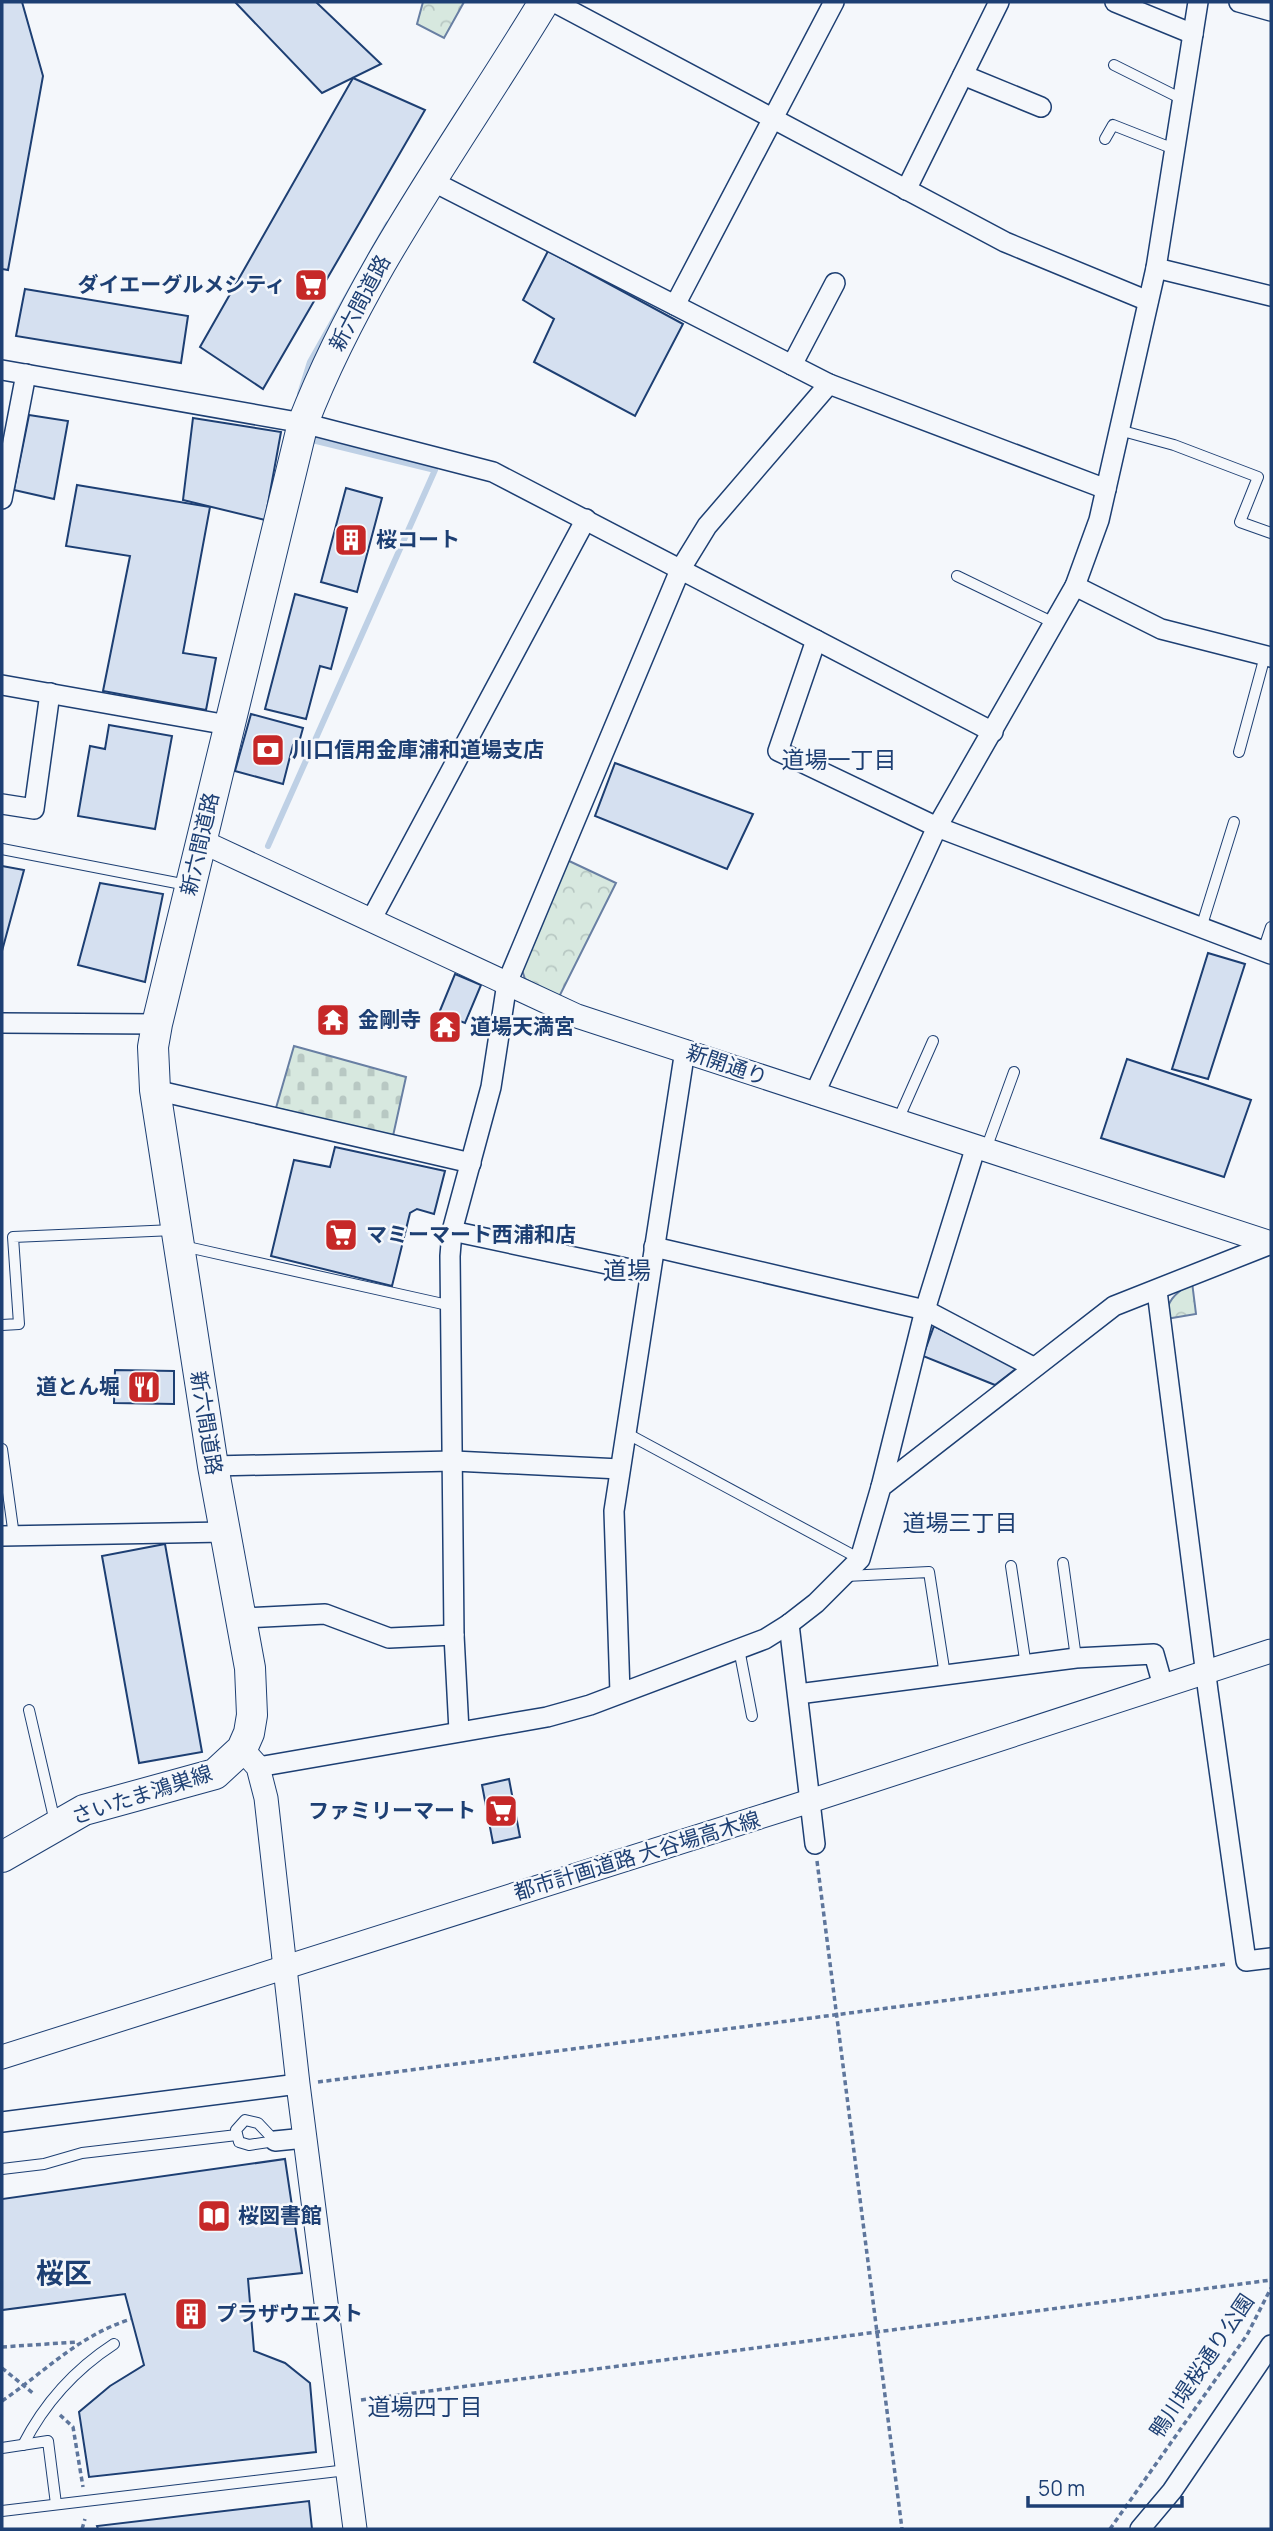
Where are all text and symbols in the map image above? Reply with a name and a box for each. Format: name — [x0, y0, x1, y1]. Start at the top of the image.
street label: 新六間道路 — [322, 250, 396, 355]
supermarket icon: ダイエーグルメシティ — [292, 266, 330, 304]
place label: ダイエーグルメシティ — [77, 270, 286, 298]
building icon: 桜コート — [332, 521, 370, 559]
place label: 桜コート — [376, 525, 460, 553]
bank icon: 川口信用金庫浦和道場支店 — [249, 731, 287, 769]
place label: 川口信用金庫浦和道場支店 — [292, 735, 544, 763]
district label: 道場一丁目 — [782, 743, 897, 775]
street label: 新六間道路 — [174, 789, 224, 898]
temple icon: 金剛寺 — [314, 1001, 352, 1039]
place label: 金剛寺 — [358, 1005, 421, 1033]
temple icon: 道場天満宮 — [426, 1008, 464, 1046]
place label: 道場天満宮 — [470, 1012, 575, 1040]
street label: 新開通り — [683, 1037, 772, 1091]
supermarket icon: マミーマート西浦和店 — [322, 1216, 360, 1254]
place label: マミーマート西浦和店 — [366, 1220, 576, 1248]
district label: 道場 — [603, 1253, 651, 1286]
restaurant icon: 道とん堀 — [125, 1368, 163, 1406]
street label: 新六間道路 — [185, 1369, 229, 1477]
place label: 道とん堀 — [36, 1372, 120, 1400]
district label: 道場三丁目 — [903, 1506, 1018, 1538]
street label: さいたま鴻巣線 — [68, 1758, 216, 1830]
supermarket icon: ファミリーマート — [482, 1792, 520, 1830]
place label: ファミリーマート — [308, 1796, 476, 1824]
street label: 都市計画道路 大谷場高木線 — [510, 1804, 763, 1906]
library icon: 桜図書館 — [195, 2197, 233, 2235]
place label: 桜図書館 — [238, 2201, 322, 2229]
district label: 桜区 — [36, 2253, 92, 2291]
street label: 鴨川堤桜通り公園 — [1143, 2288, 1260, 2443]
building icon: プラザウエスト — [172, 2295, 210, 2333]
place label: プラザウエスト — [216, 2299, 363, 2327]
district label: 道場四丁目 — [368, 2390, 483, 2422]
scale bar — [1028, 2464, 1182, 2508]
text: 50 m — [1038, 2474, 1085, 2502]

